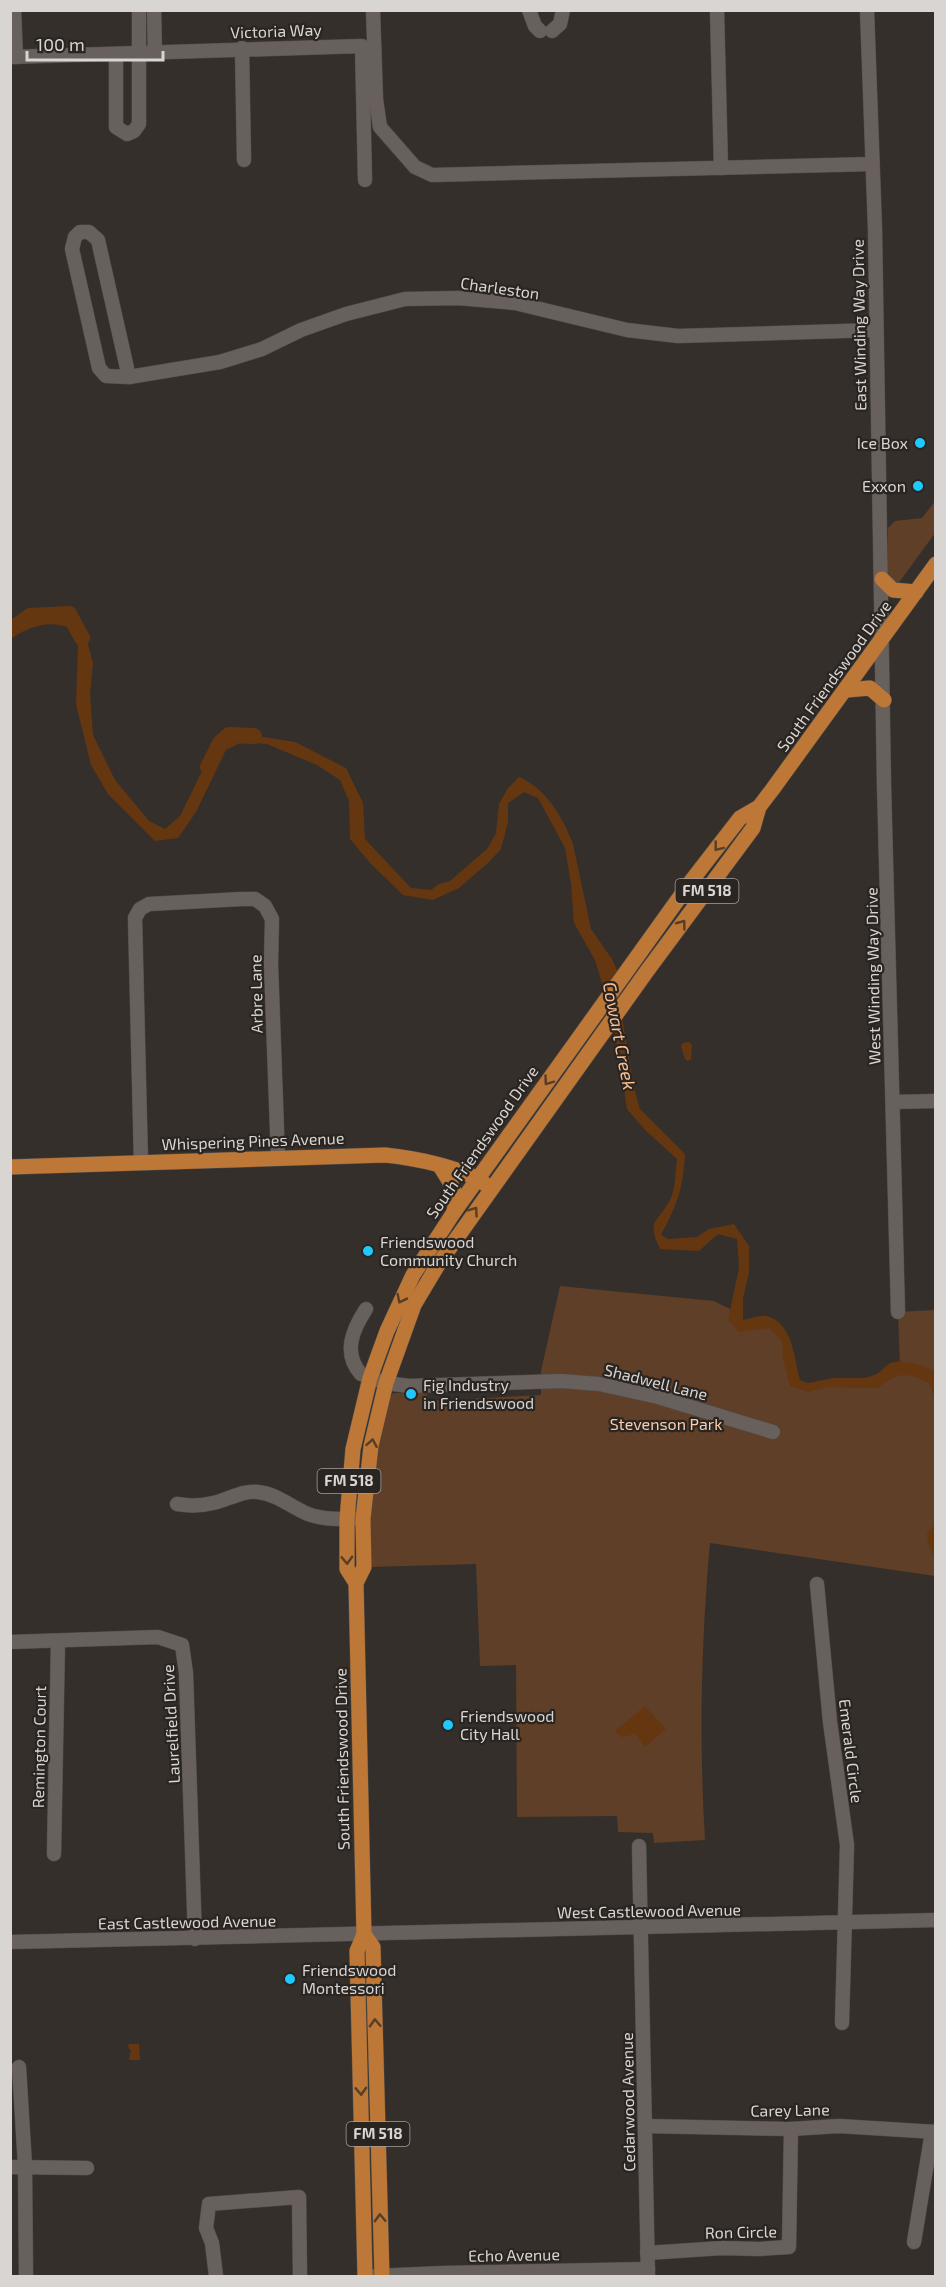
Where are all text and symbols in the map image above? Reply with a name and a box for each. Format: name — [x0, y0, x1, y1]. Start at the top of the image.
street label: Victoria Way — [230, 19, 323, 42]
scale bar — [27, 24, 164, 62]
text: 100 m — [36, 33, 85, 55]
street label: East Winding Way Drive — [848, 239, 869, 411]
street label: Charleston — [459, 273, 541, 302]
place label: Ice Box — [857, 433, 909, 452]
marker: Ice Box — [913, 436, 927, 450]
place label: Exxon — [862, 476, 906, 495]
marker: Exxon — [911, 479, 925, 493]
street label: South Friendswood Drive — [772, 596, 895, 755]
one-way arrow — [714, 841, 725, 852]
road number: FM 518 — [676, 879, 738, 903]
street label: West Winding Way Drive — [861, 887, 884, 1065]
one-way arrow — [674, 919, 685, 930]
street label: Arbre Lane — [245, 954, 266, 1034]
water label: Cowart Creek — [599, 980, 641, 1092]
street label: South Friendswood Drive — [422, 1062, 542, 1222]
one-way arrow — [544, 1074, 555, 1085]
street label: Whispering Pines Avenue — [161, 1128, 345, 1153]
one-way arrow — [467, 1207, 478, 1218]
place label: Friendswood Community Church — [380, 1232, 517, 1269]
marker: Friendswood Community Church — [361, 1244, 375, 1258]
one-way arrow — [397, 1292, 409, 1303]
street label: Shadwell Lane — [603, 1360, 710, 1403]
place label: Fig Industry in Friendswood — [423, 1375, 534, 1412]
marker: Fig Industry in Friendswood — [404, 1387, 418, 1401]
park label: Stevenson Park — [610, 1414, 722, 1433]
one-way arrow — [365, 1438, 377, 1447]
road number: FM 518 — [318, 1469, 380, 1493]
one-way arrow — [341, 1555, 354, 1564]
street label: Laurelfield Drive — [158, 1664, 183, 1784]
street label: South Friendswood Drive — [330, 1668, 353, 1850]
street label: Remington Court — [28, 1686, 49, 1808]
street label: Emerald Circle — [836, 1698, 867, 1804]
place label: Friendswood City Hall — [460, 1706, 554, 1743]
marker: Friendswood City Hall — [441, 1718, 455, 1732]
street label: West Castlewood Avenue — [557, 1899, 741, 1922]
street label: East Castlewood Avenue — [98, 1910, 276, 1933]
place label: Friendswood Montessori — [302, 1960, 396, 1997]
marker: Friendswood Montessori — [283, 1972, 297, 1986]
one-way arrow — [369, 2019, 381, 2028]
street label: Cedarwood Avenue — [617, 2032, 638, 2172]
one-way arrow — [354, 2086, 367, 2095]
street label: Carey Lane — [750, 2099, 830, 2120]
road number: FM 518 — [346, 2122, 410, 2146]
one-way arrow — [374, 2214, 387, 2223]
street label: Ron Circle — [705, 2221, 777, 2242]
street label: Echo Avenue — [468, 2244, 560, 2265]

